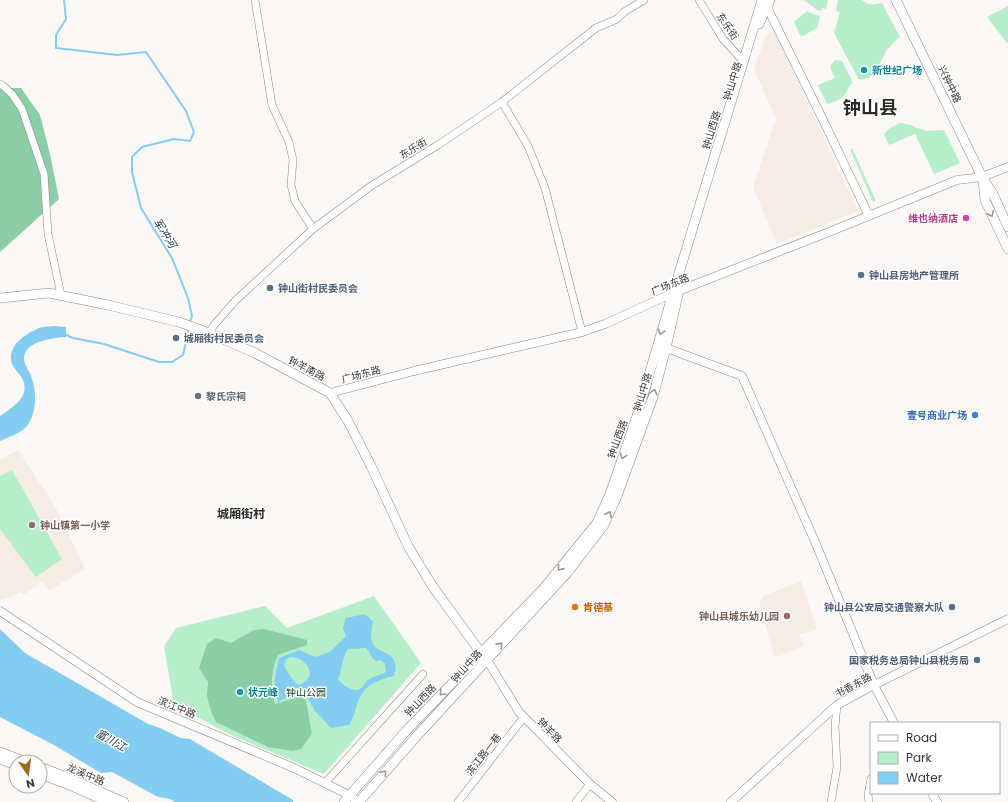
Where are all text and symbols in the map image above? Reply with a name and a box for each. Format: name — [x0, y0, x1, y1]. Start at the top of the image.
street label: 东乐街 — [713, 10, 742, 43]
street label: 钟山中路 — [719, 60, 745, 102]
place label: 新世纪广场 — [872, 63, 922, 78]
street label: 兴钟中路 — [934, 63, 965, 105]
marker: 新世纪广场 — [859, 65, 869, 75]
district label: 钟山县 — [843, 95, 897, 120]
street label: 钟山西路 — [698, 109, 724, 151]
street label: 东乐街 — [397, 134, 430, 163]
one-way arrow — [986, 210, 994, 218]
place label: 维也纳酒店 — [908, 211, 958, 226]
marker: 维也纳酒店 — [961, 213, 971, 223]
water label: 军冲河 — [149, 215, 182, 253]
place label: 钟山县房地产管理所 — [869, 268, 959, 283]
street label: 广场东路 — [649, 270, 692, 299]
marker: 钟山县房地产管理所 — [856, 270, 866, 280]
place label: 钟山街村民委员会 — [278, 281, 358, 296]
marker: 钟山街村民委员会 — [265, 283, 275, 293]
one-way arrow — [657, 328, 666, 335]
place label: 城厢街村民委员会 — [184, 331, 264, 346]
marker: 城厢街村民委员会 — [171, 333, 181, 343]
street label: 钟羊南路 — [286, 352, 328, 384]
street label: 广场东路 — [340, 362, 382, 387]
street label: 钟山中路 — [629, 371, 655, 413]
one-way arrow — [649, 388, 658, 395]
place label: 黎氏宗祠 — [206, 389, 246, 404]
marker: 黎氏宗祠 — [193, 391, 203, 401]
place label: 壹号商业广场 — [907, 408, 967, 423]
marker: 壹号商业广场 — [970, 410, 980, 420]
street label: 钟山西路 — [604, 418, 631, 461]
one-way arrow — [619, 453, 628, 460]
district label: 城厢街村 — [217, 505, 265, 522]
one-way arrow — [605, 510, 613, 517]
place label: 钟山镇第一小学 — [40, 518, 110, 533]
marker: 钟山镇第一小学 — [27, 520, 37, 530]
one-way arrow — [557, 563, 564, 571]
place label: 肯德基 — [583, 600, 613, 615]
place label: 钟山县公安局交通警察大队 — [824, 600, 944, 615]
marker: 肯德基 — [570, 602, 580, 612]
marker: 钟山县公安局交通警察大队 — [947, 602, 957, 612]
place label: 钟山县城乐幼儿园 — [699, 609, 779, 624]
marker: 钟山县城乐幼儿园 — [782, 611, 792, 621]
one-way arrow — [495, 643, 502, 650]
street label: 钟山中路 — [447, 646, 485, 686]
place label: 国家税务总局钟山县税务局 — [849, 653, 969, 668]
marker: 国家税务总局钟山县税务局 — [972, 655, 982, 665]
street label: 书香东路 — [832, 669, 874, 701]
street label: 钟山西路 — [401, 681, 440, 720]
place label: 状元峰 — [248, 685, 278, 700]
park label: 钟山公园 — [286, 685, 326, 700]
marker: 状元峰 — [235, 687, 245, 697]
one-way arrow — [439, 688, 447, 696]
street label: 滨江中路 — [155, 693, 198, 722]
street label: 钟羊路 — [534, 714, 565, 746]
legend — [870, 722, 1000, 794]
water label: 富川江 — [93, 725, 130, 755]
text: Road — [906, 729, 937, 746]
street label: 滨江路一巷 — [462, 730, 505, 779]
text: Park — [906, 749, 933, 766]
north arrow — [8, 754, 48, 794]
street label: 龙溪中路 — [64, 760, 107, 789]
text: Water — [906, 769, 943, 786]
one-way arrow — [380, 770, 387, 778]
text: N — [24, 775, 36, 792]

